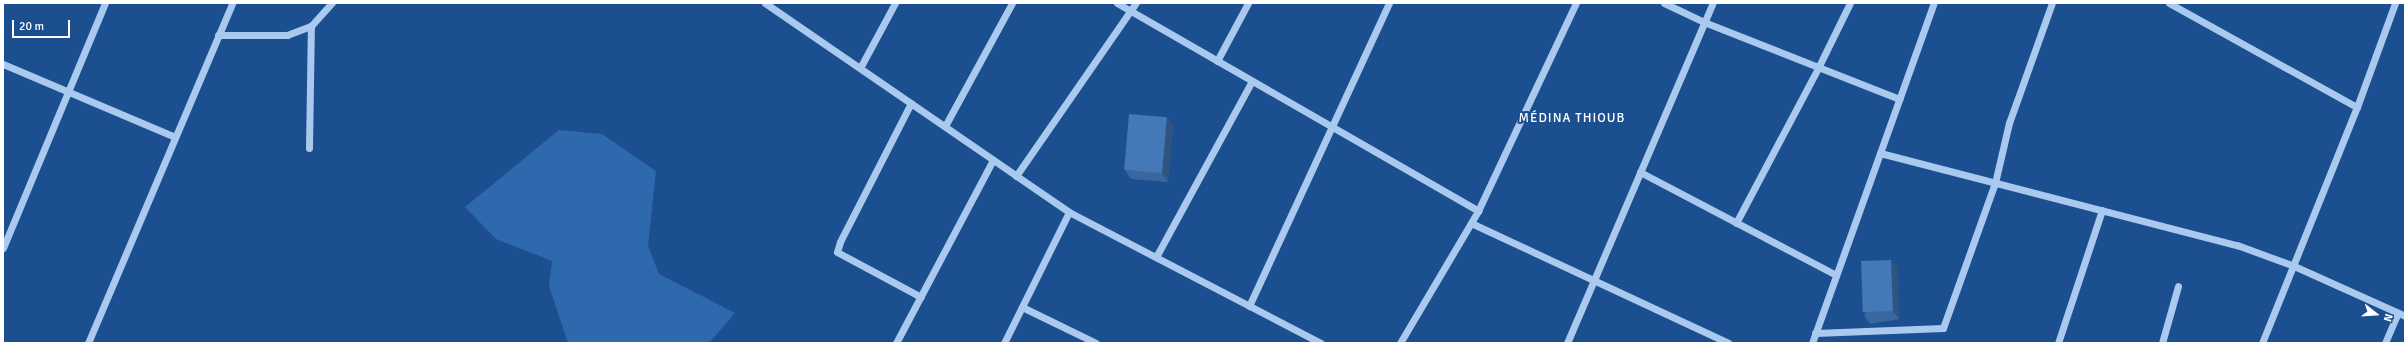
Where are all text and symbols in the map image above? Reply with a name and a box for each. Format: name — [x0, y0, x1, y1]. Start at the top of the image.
scale bar — [14, 12, 72, 38]
text: 20 m — [19, 19, 44, 34]
district label: MÉDINA THIOUB — [1519, 110, 1625, 126]
north arrow — [2356, 294, 2396, 334]
text: N — [2381, 312, 2395, 323]

